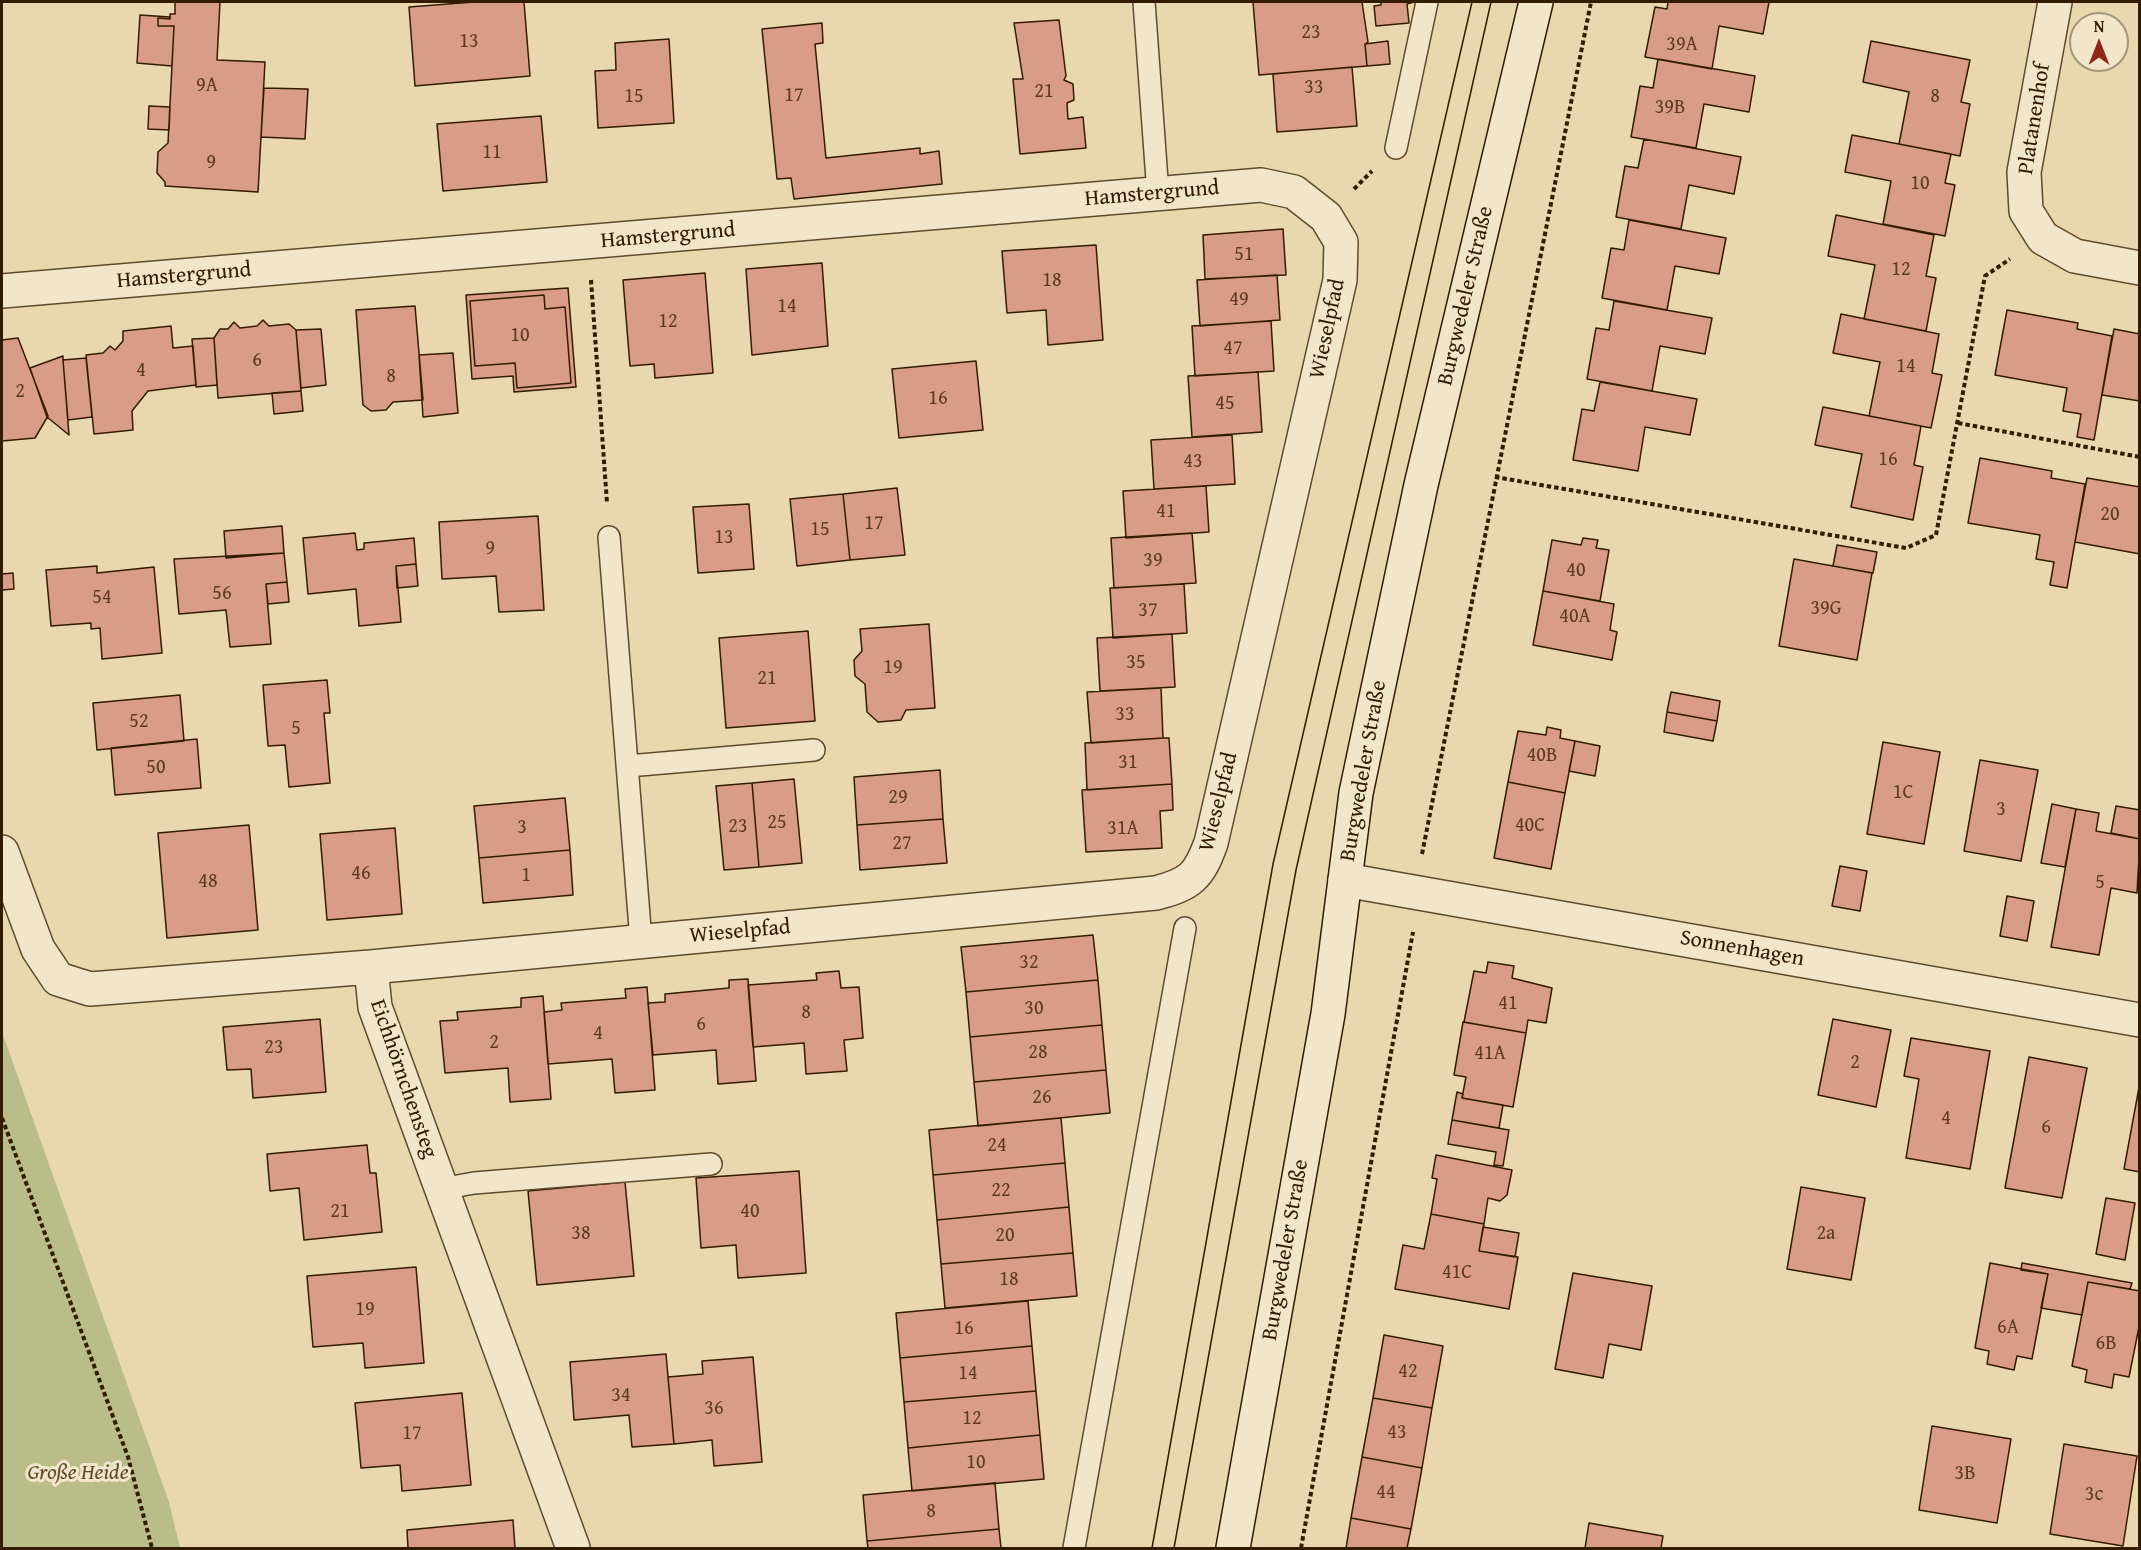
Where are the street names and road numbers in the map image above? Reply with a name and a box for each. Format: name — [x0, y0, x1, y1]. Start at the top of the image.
street label: Platanenhof — [2013, 62, 2057, 176]
street label: Hamstergrund — [1084, 175, 1220, 213]
street label: Burgwedeler Straße — [1433, 204, 1499, 388]
street label: Hamstergrund — [600, 217, 736, 255]
street label: Hamstergrund — [116, 257, 252, 295]
street label: Wieselpfad — [1305, 277, 1351, 381]
street label: Burgwedeler Straße — [1335, 678, 1393, 864]
street label: Wieselpfad — [1194, 750, 1244, 854]
street label: Wieselpfad — [688, 914, 792, 950]
street label: Sonnenhagen — [1678, 925, 1806, 973]
street label: Eichhörnchensteg — [363, 996, 443, 1162]
street label: Burgwedeler Straße — [1257, 1157, 1315, 1343]

